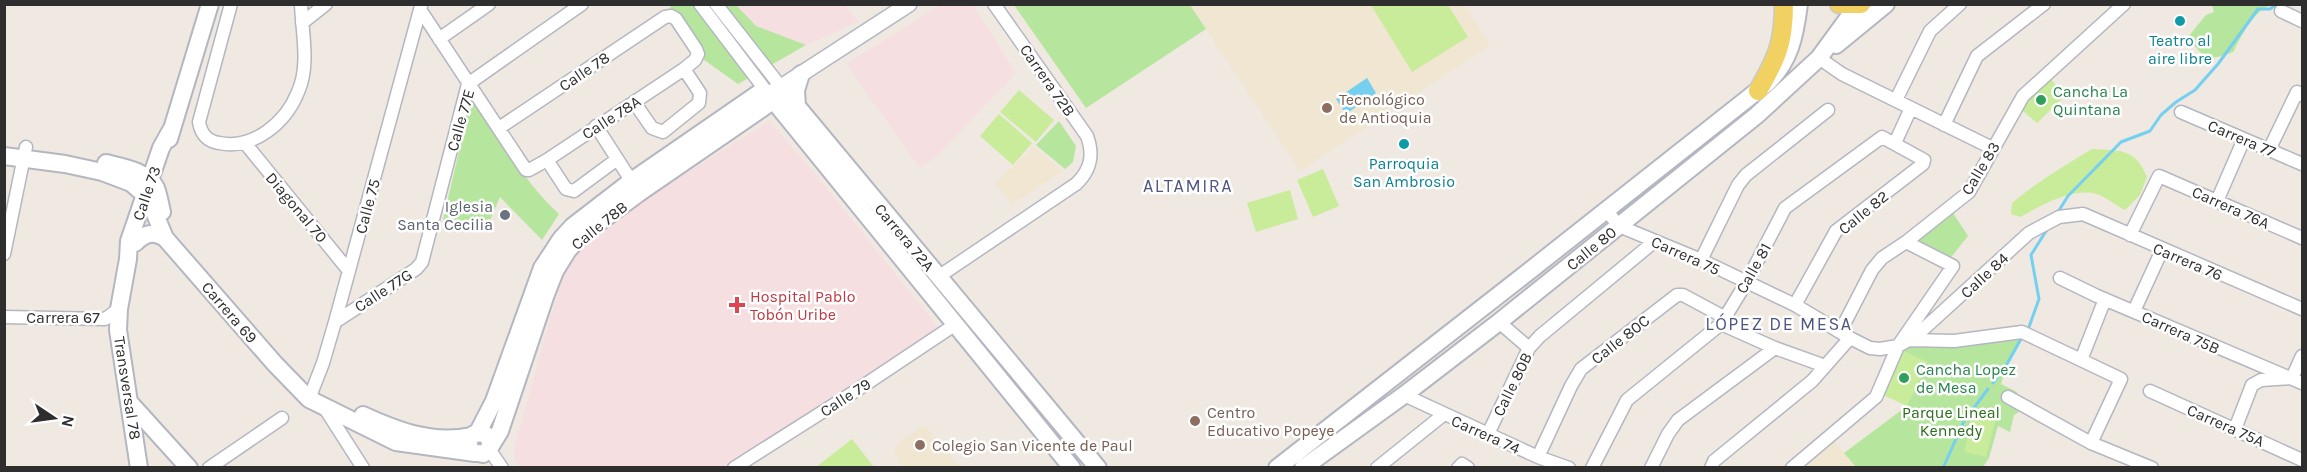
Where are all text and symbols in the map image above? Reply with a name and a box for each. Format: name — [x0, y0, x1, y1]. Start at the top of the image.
marker: Teatro al aire libre — [2173, 14, 2187, 28]
place label: Teatro al aire libre — [2148, 31, 2212, 68]
street label: Carrera 72B — [1016, 41, 1079, 120]
street label: Calle 78 — [555, 48, 613, 95]
place label: Cancha La Quintana — [2053, 82, 2128, 119]
street label: Calle 77E — [443, 87, 478, 153]
place label: Tecnológico de Antioquia — [1339, 90, 1432, 127]
street label: Calle 78A — [578, 91, 644, 143]
marker: Cancha La Quintana — [2034, 93, 2048, 107]
marker: Tecnológico de Antioquia — [1320, 101, 1334, 115]
street label: Carrera 77 — [2205, 116, 2279, 161]
marker: Parroquia San Ambrosio — [1397, 137, 1411, 151]
street label: Calle 83 — [1957, 138, 2004, 198]
place label: Parroquia San Ambrosio — [1353, 154, 1455, 191]
street label: Calle 73 — [128, 163, 165, 223]
street label: Diagonal 70 — [262, 168, 331, 246]
district label: ALTAMIRA — [1143, 175, 1233, 197]
street label: Calle 75 — [351, 177, 384, 236]
street label: Carrera 76A — [2189, 182, 2272, 233]
street label: Calle 82 — [1835, 187, 1892, 238]
place label: Iglesia Santa Cecilia — [397, 197, 493, 234]
street label: Calle 78B — [567, 197, 631, 254]
street label: Carrera 72A — [871, 200, 938, 275]
marker: Iglesia Santa Cecilia — [498, 208, 512, 222]
street label: Calle 80 — [1562, 222, 1620, 274]
street label: Carrera 75 — [1648, 232, 1723, 279]
street label: Carrera 76 — [2150, 238, 2225, 285]
street label: Calle 81 — [1732, 240, 1775, 297]
street label: Calle 84 — [1957, 248, 2012, 302]
street label: Calle 77G — [351, 265, 416, 316]
street label: Carrera 69 — [198, 278, 261, 347]
place label: Hospital Pablo Tobón Uribe — [750, 287, 855, 324]
marker: Hospital Pablo Tobón Uribe — [728, 296, 746, 314]
street label: Carrera 75B — [2139, 307, 2223, 358]
street label: Carrera 67 — [26, 308, 100, 327]
street label: Calle 80C — [1587, 311, 1653, 368]
district label: LÓPEZ DE MESA — [1705, 312, 1853, 335]
street label: Transversal 78 — [110, 335, 145, 441]
street label: Calle 80B — [1489, 349, 1536, 419]
place label: Cancha Lopez de Mesa — [1916, 360, 2016, 397]
marker: Cancha Lopez de Mesa — [1897, 371, 1911, 385]
street label: Calle 79 — [816, 374, 874, 421]
north arrow — [24, 388, 84, 448]
street label: Carrera 75A — [2184, 400, 2267, 451]
place label: Centro Educativo Popeye — [1207, 403, 1334, 440]
park label: Parque Lineal Kennedy — [1902, 403, 2000, 440]
street label: Carrera 74 — [1448, 411, 1523, 458]
text: N — [58, 414, 79, 429]
marker: Centro Educativo Popeye — [1188, 414, 1202, 428]
place label: Colegio San Vicente de Paul — [932, 436, 1133, 455]
marker: Colegio San Vicente de Paul — [913, 438, 927, 452]

